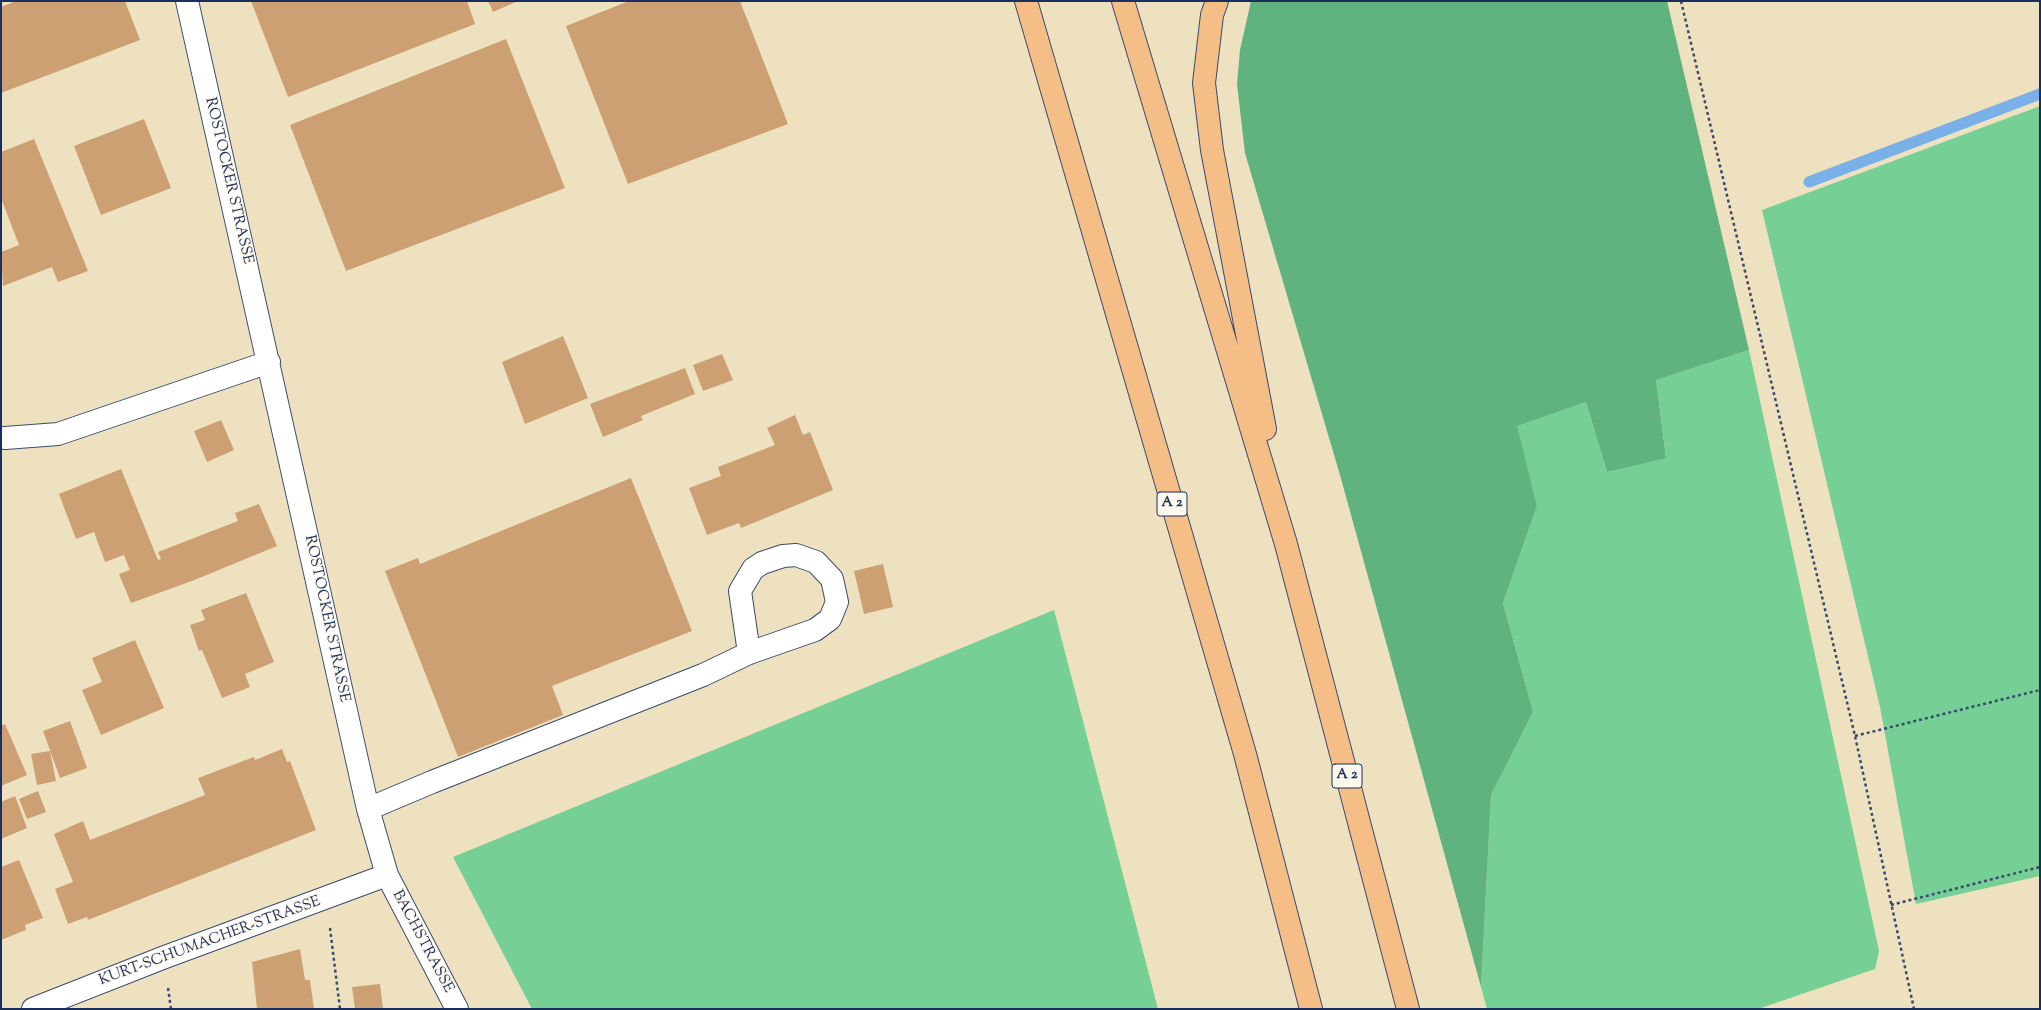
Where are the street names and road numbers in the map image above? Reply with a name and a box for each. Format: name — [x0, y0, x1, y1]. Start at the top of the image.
street label: ROSTOCKER STRASSE — [200, 96, 256, 266]
road number: A 2 — [1157, 492, 1187, 516]
street label: ROSTOCKER STRASSE — [299, 534, 353, 704]
road number: A 2 — [1332, 764, 1362, 788]
street label: BACHSTRASSE — [387, 888, 457, 996]
street label: KURT-SCHUMACHER-STRASSE — [97, 893, 323, 991]

